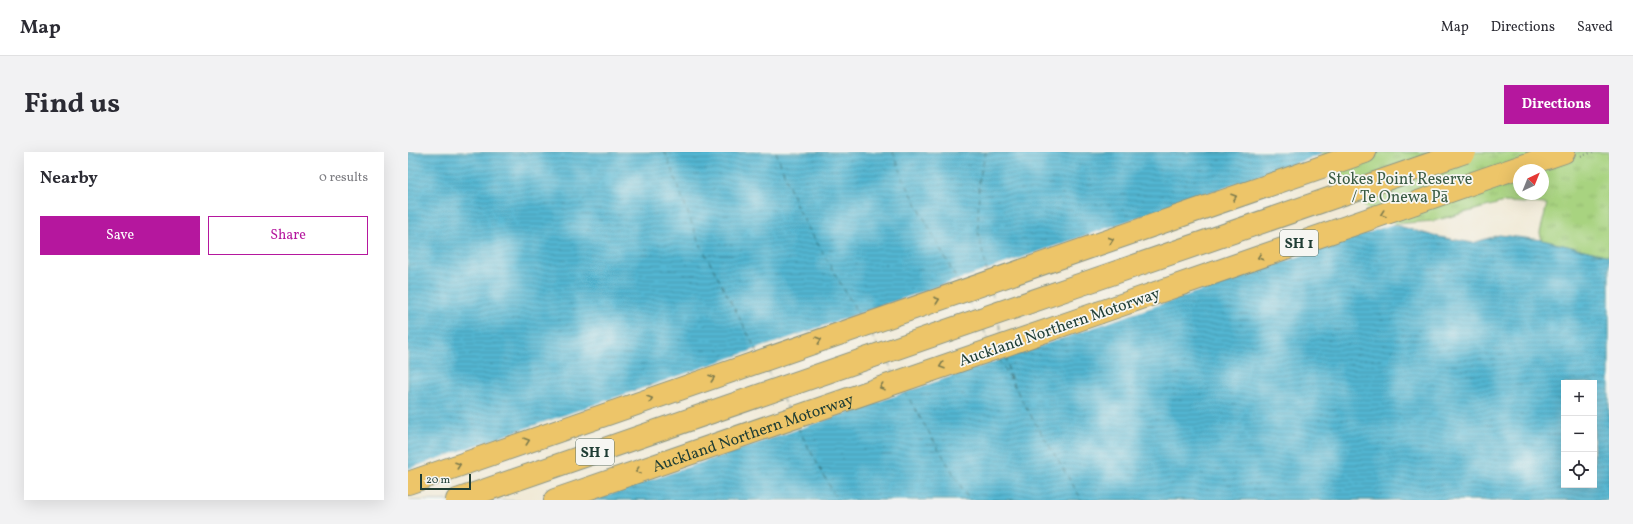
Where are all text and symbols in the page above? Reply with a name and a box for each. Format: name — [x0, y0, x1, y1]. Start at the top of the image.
text: Map — [20, 15, 61, 41]
text: Map — [1441, 18, 1469, 37]
text: Directions — [1491, 18, 1555, 37]
text: Saved — [1577, 18, 1613, 37]
text: Find us — [24, 85, 120, 124]
button: Directions — [1504, 85, 1609, 124]
north arrow — [1513, 164, 1549, 200]
text: Nearby — [40, 167, 98, 190]
text: 0 results — [319, 169, 368, 187]
park label: Stokes Point Reserve / Te Onewa Pā — [1328, 169, 1472, 209]
one-way arrow — [1231, 193, 1238, 202]
one-way arrow — [1379, 210, 1386, 218]
button: Save — [40, 216, 200, 255]
button: Share — [208, 216, 368, 255]
road number: SH 1 — [1280, 230, 1318, 256]
one-way arrow — [1108, 236, 1115, 244]
one-way arrow — [1257, 252, 1264, 261]
street label: Auckland Northern Motorway — [956, 283, 1164, 373]
one-way arrow — [933, 296, 940, 305]
one-way arrow — [816, 337, 823, 345]
one-way arrow — [939, 362, 946, 370]
one-way arrow — [708, 374, 715, 382]
map controls — [1561, 380, 1597, 488]
button: + — [1561, 380, 1597, 416]
one-way arrow — [878, 382, 885, 391]
street label: Auckland Northern Motorway — [650, 389, 857, 479]
one-way arrow — [647, 395, 654, 404]
button: − — [1561, 416, 1597, 452]
one-way arrow — [524, 438, 531, 446]
road number: SH 1 — [576, 439, 614, 465]
button: locate — [1561, 452, 1597, 488]
one-way arrow — [454, 461, 461, 470]
one-way arrow — [634, 467, 641, 475]
scale bar — [420, 472, 471, 491]
text: 20 m — [426, 473, 450, 488]

